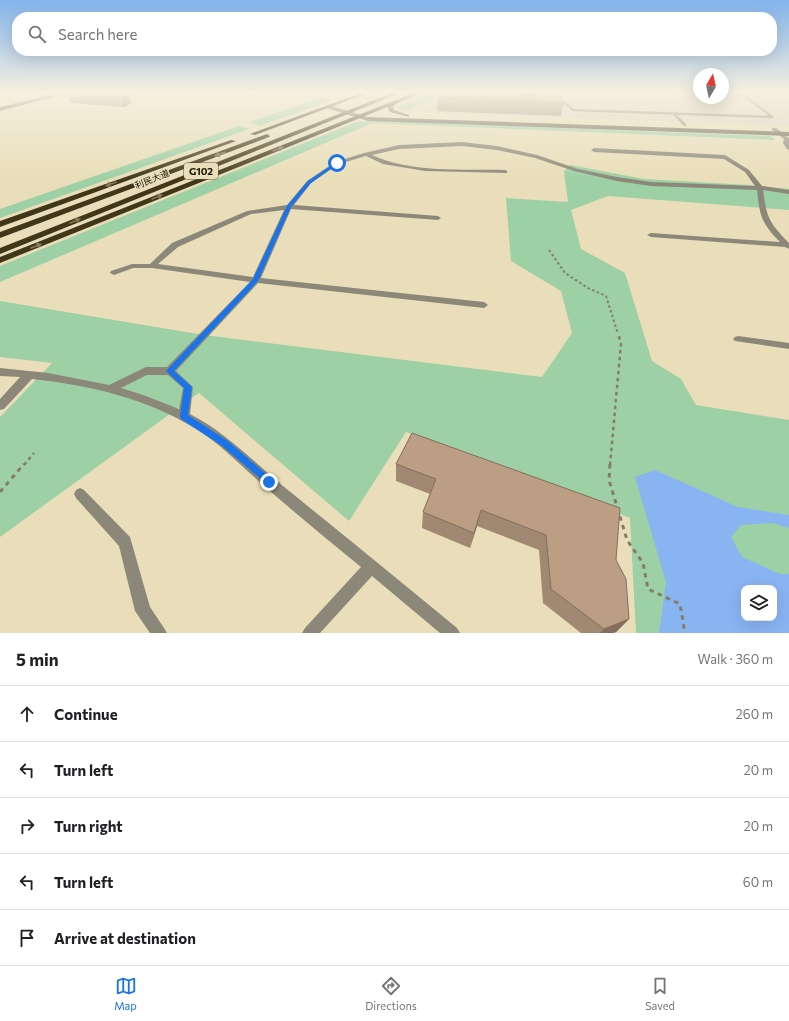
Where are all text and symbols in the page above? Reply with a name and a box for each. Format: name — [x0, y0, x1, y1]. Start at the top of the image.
search box — [12, 12, 777, 56]
icon: search — [26, 23, 48, 45]
text: Search here — [58, 25, 137, 43]
north arrow — [693, 68, 729, 104]
one-way arrow — [272, 145, 284, 151]
one-way arrow — [214, 151, 226, 157]
route start — [328, 154, 346, 172]
road number: G102 — [184, 163, 218, 179]
street label: 利民大道 — [133, 167, 171, 191]
one-way arrow — [104, 182, 116, 188]
one-way arrow — [151, 194, 163, 201]
one-way arrow — [70, 217, 82, 223]
one-way arrow — [31, 242, 43, 248]
route end — [260, 473, 278, 491]
map controls — [741, 585, 777, 621]
button: layers — [741, 585, 777, 621]
text: 5 min — [16, 649, 59, 670]
text: Walk · 360 m — [698, 651, 773, 667]
icon: ahead — [16, 703, 38, 725]
text: Continue — [54, 705, 118, 723]
text: 260 m — [736, 706, 773, 722]
icon: left — [16, 759, 38, 781]
text: Turn left — [54, 761, 113, 779]
text: 20 m — [744, 762, 773, 778]
icon: right — [16, 815, 38, 837]
text: Turn right — [54, 817, 123, 835]
text: 20 m — [744, 818, 773, 834]
icon: left — [16, 871, 38, 893]
text: Turn left — [54, 873, 113, 891]
text: 60 m — [743, 874, 773, 890]
icon: arrive — [16, 927, 38, 949]
text: Arrive at destination — [54, 929, 196, 947]
tab: Map — [114, 975, 137, 1012]
tab: Directions — [365, 975, 417, 1012]
tab: Saved — [645, 975, 675, 1012]

